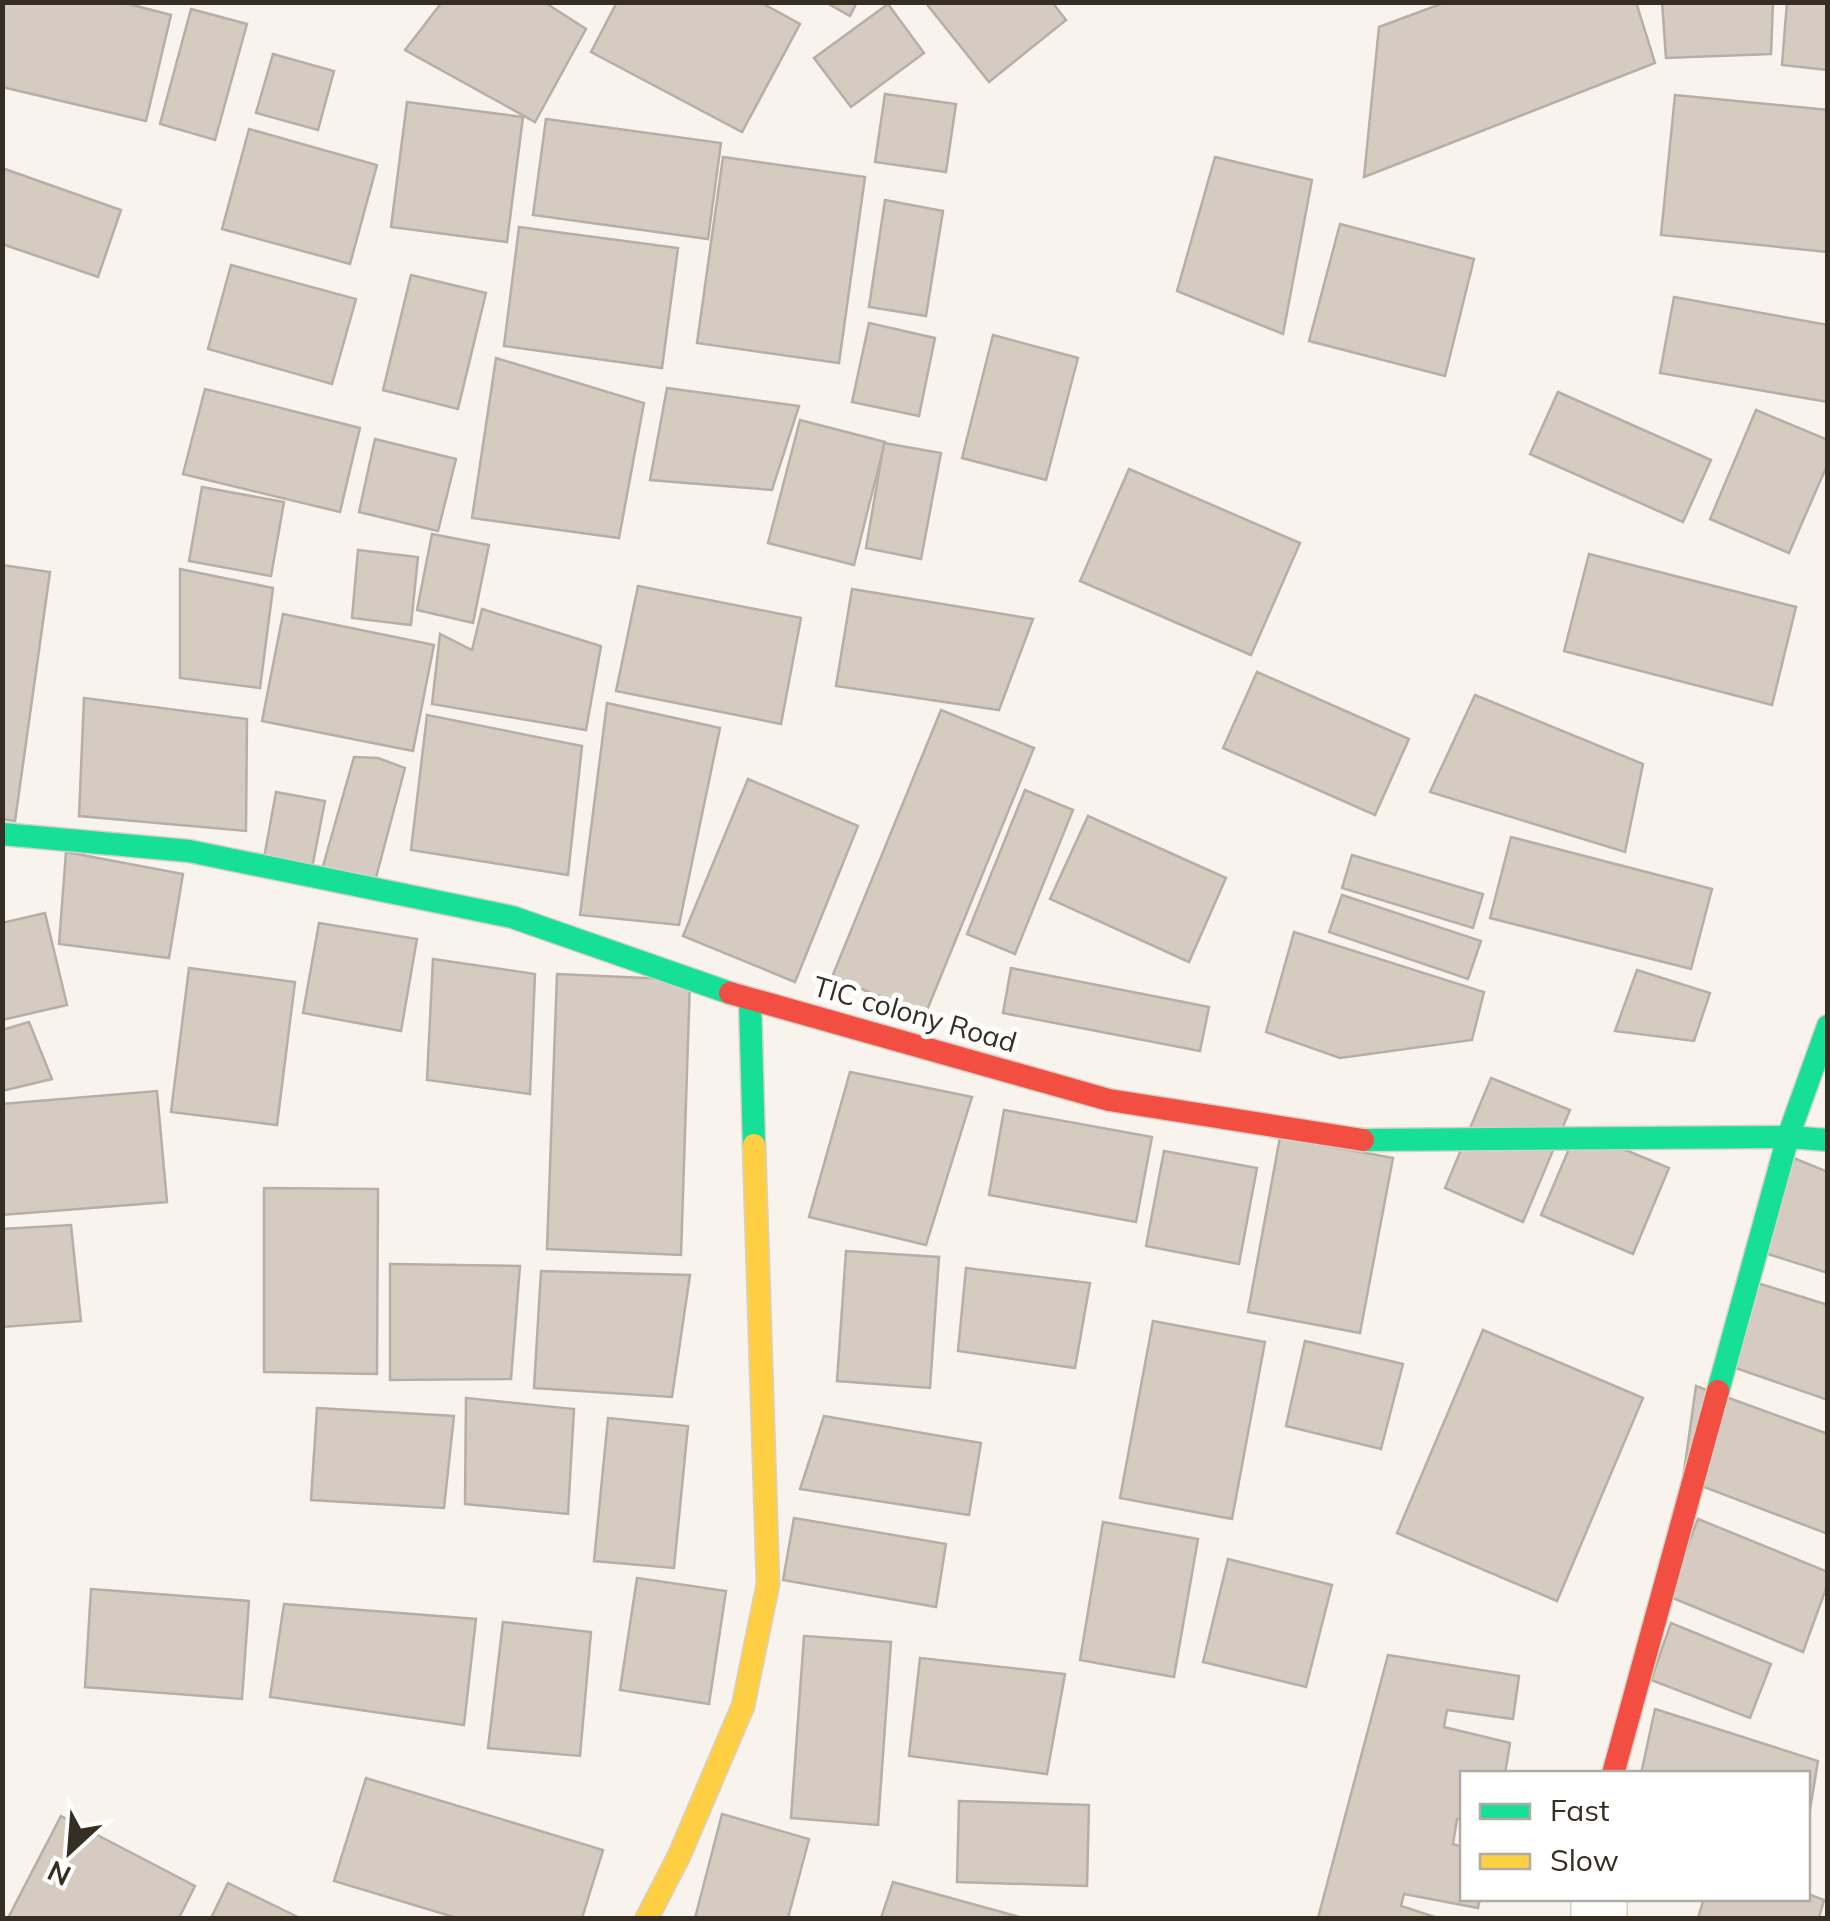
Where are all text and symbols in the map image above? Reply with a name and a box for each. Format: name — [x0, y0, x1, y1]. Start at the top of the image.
street label: TIC colony Road — [809, 968, 1021, 1059]
legend — [1460, 1771, 1810, 1901]
text: Fast — [1550, 1791, 1610, 1829]
north arrow — [20, 1801, 120, 1901]
text: Slow — [1550, 1841, 1619, 1879]
text: N — [42, 1854, 76, 1894]

